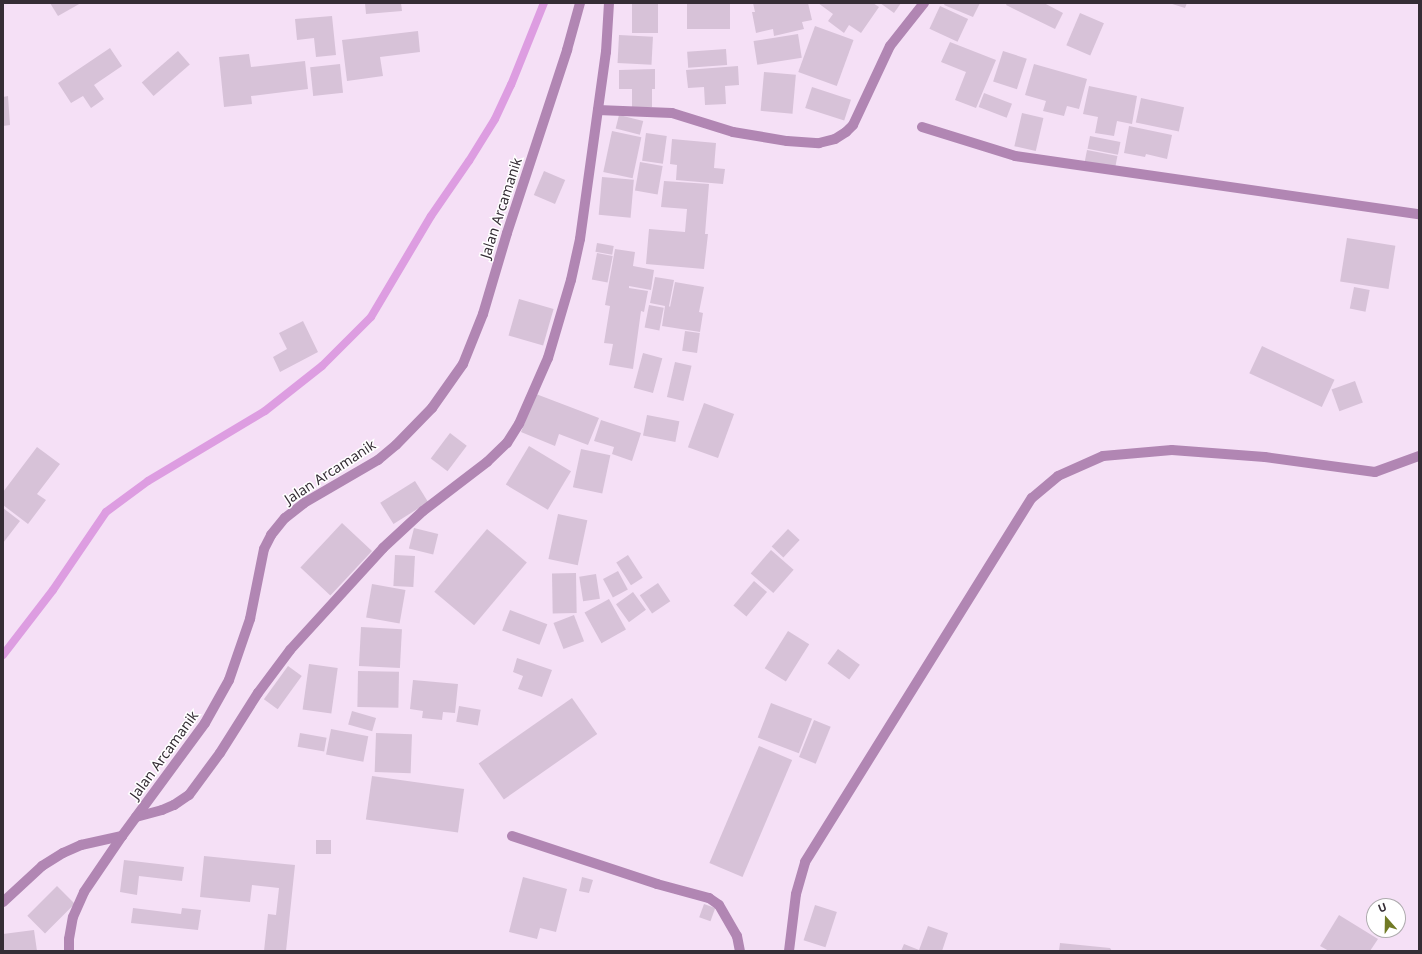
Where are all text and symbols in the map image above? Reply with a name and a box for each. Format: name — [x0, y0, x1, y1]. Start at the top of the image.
street label: Jalan Arcamanik — [477, 155, 525, 261]
street label: Jalan Arcamanik — [281, 436, 379, 508]
street label: Jalan Arcamanik — [126, 708, 202, 802]
north arrow — [1366, 898, 1406, 938]
text: U — [1376, 899, 1389, 916]

